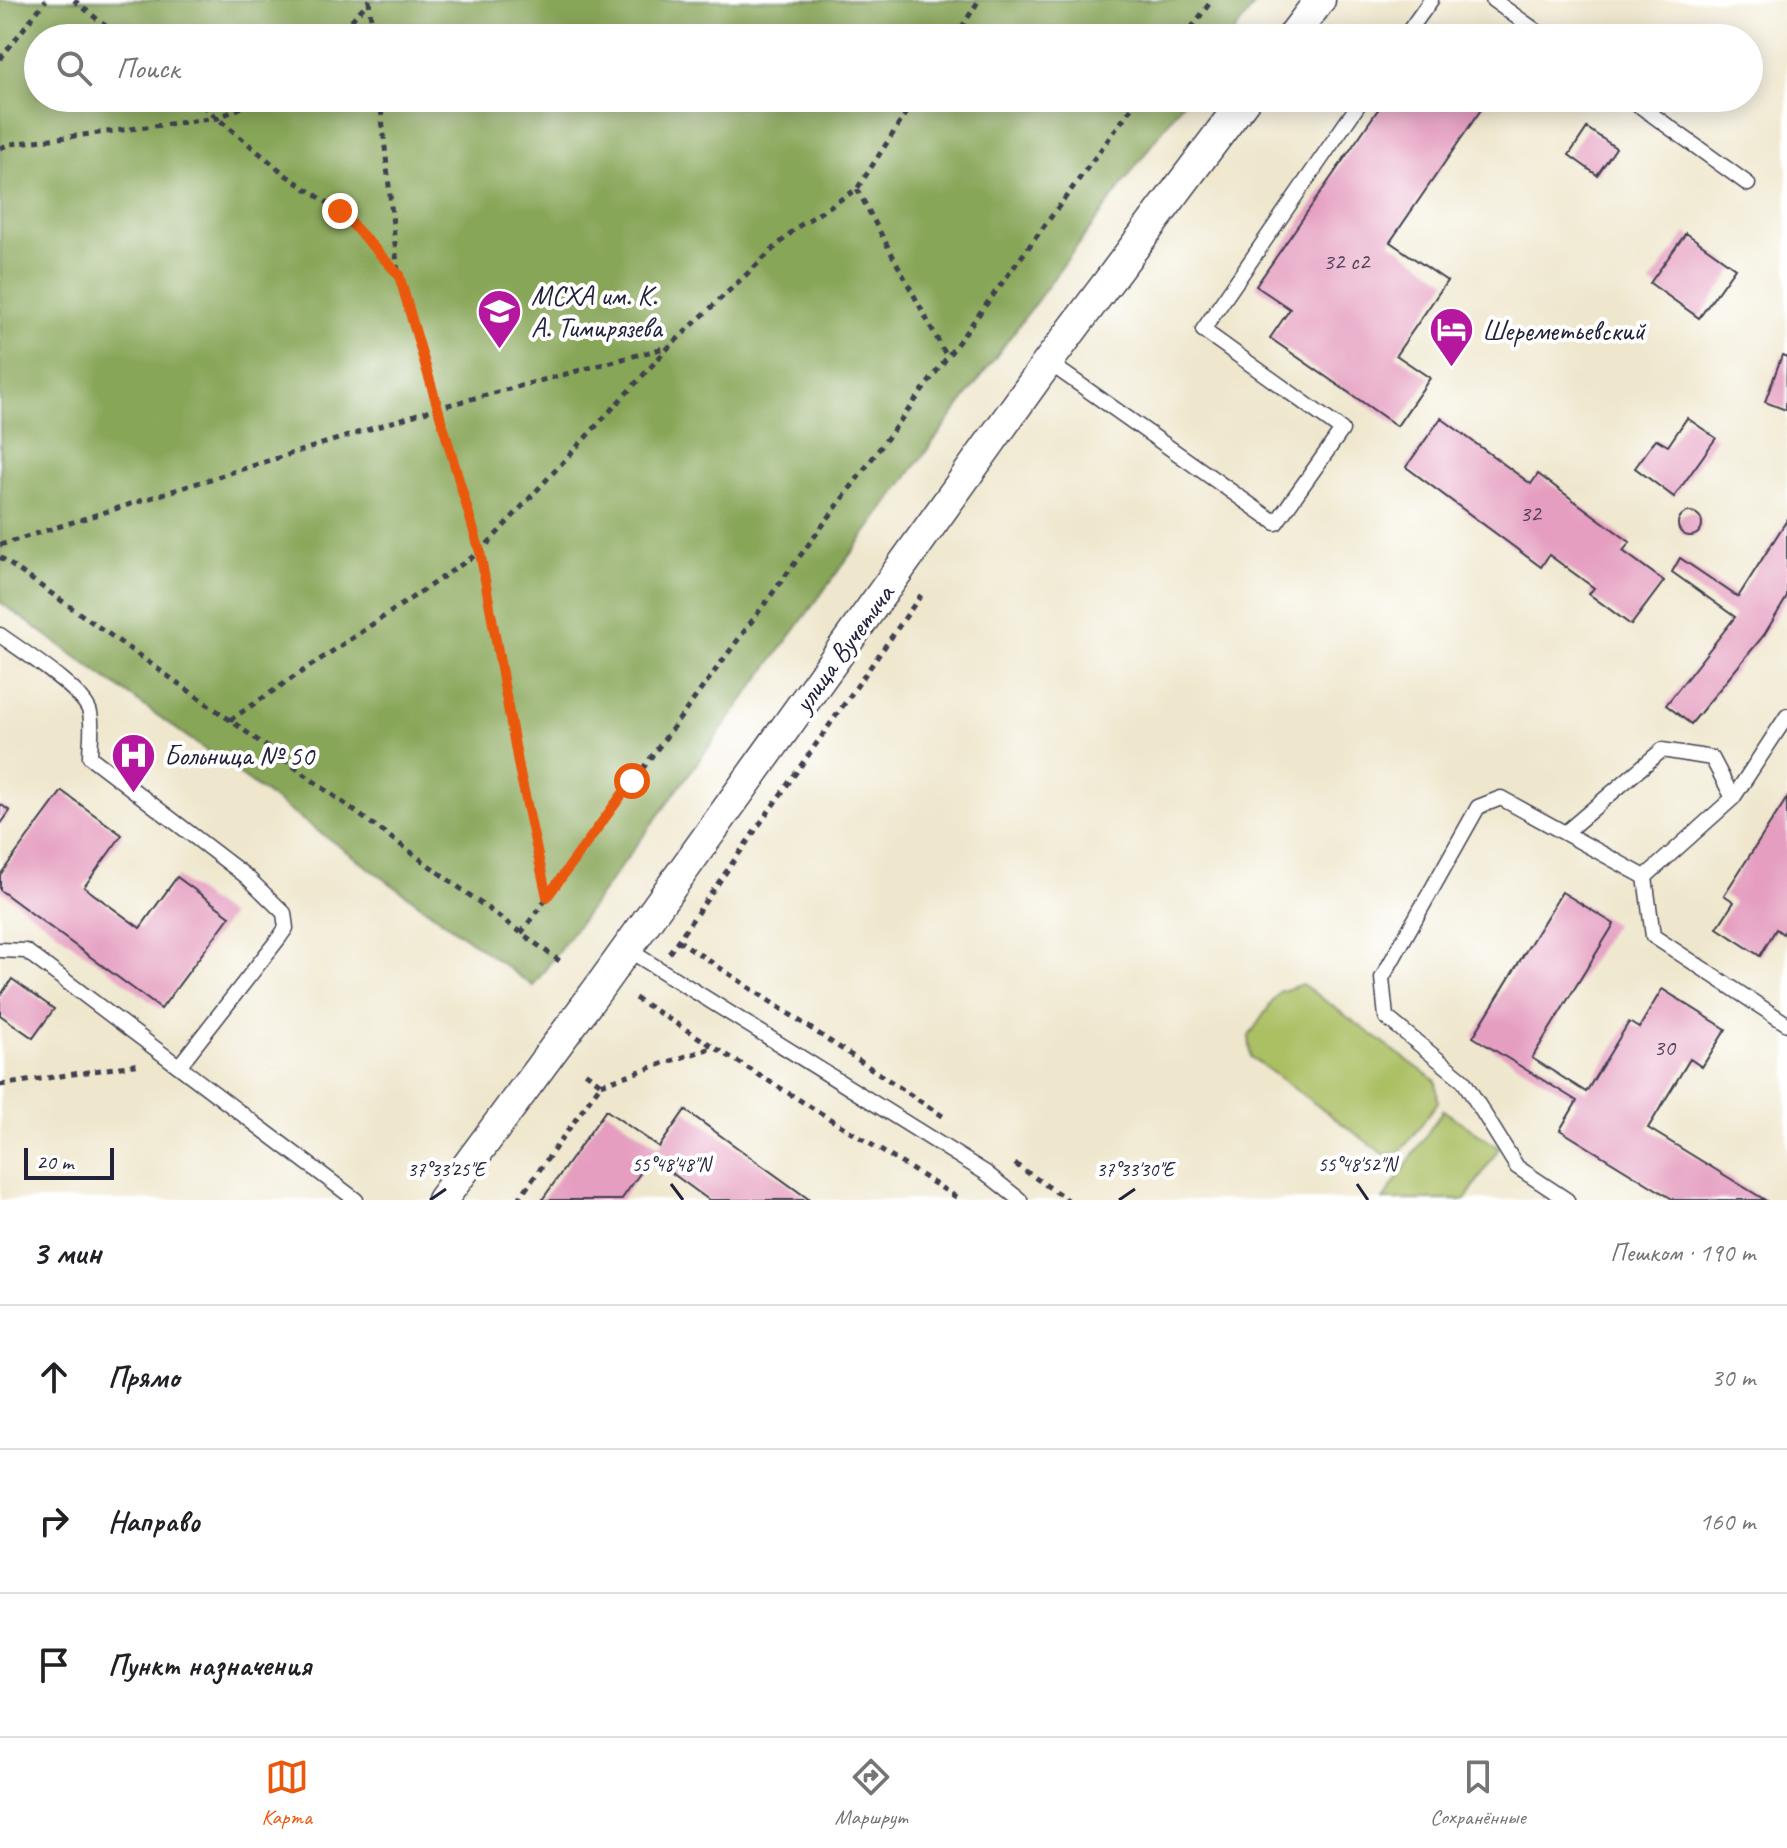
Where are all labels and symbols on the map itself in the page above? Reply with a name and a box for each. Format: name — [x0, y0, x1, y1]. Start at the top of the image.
route end — [322, 193, 358, 229]
house number: 32 с2 — [1323, 246, 1372, 276]
place label: МСХА им. К. А. Тимирязева — [531, 278, 663, 345]
school or university icon: МСХА им. К. А. Тимирязева — [476, 287, 524, 350]
hotel icon: Шереметьевский — [1427, 306, 1475, 369]
place label: Шереметьевский — [1482, 313, 1646, 348]
house number: 32 — [1519, 498, 1543, 528]
street label: улица Вучетича — [784, 576, 902, 721]
hospital icon: Больница № 50 — [109, 731, 157, 794]
place label: Больница № 50 — [164, 738, 316, 773]
route start — [614, 763, 650, 799]
house number: 30 — [1653, 1032, 1677, 1062]
scale bar — [24, 1144, 114, 1180]
text: 55°48'48"N — [632, 1152, 713, 1177]
text: 55°48'52"N — [1318, 1152, 1399, 1177]
text: 37°33'25"E — [407, 1157, 487, 1182]
text: 37°33'30"E — [1096, 1157, 1176, 1182]

